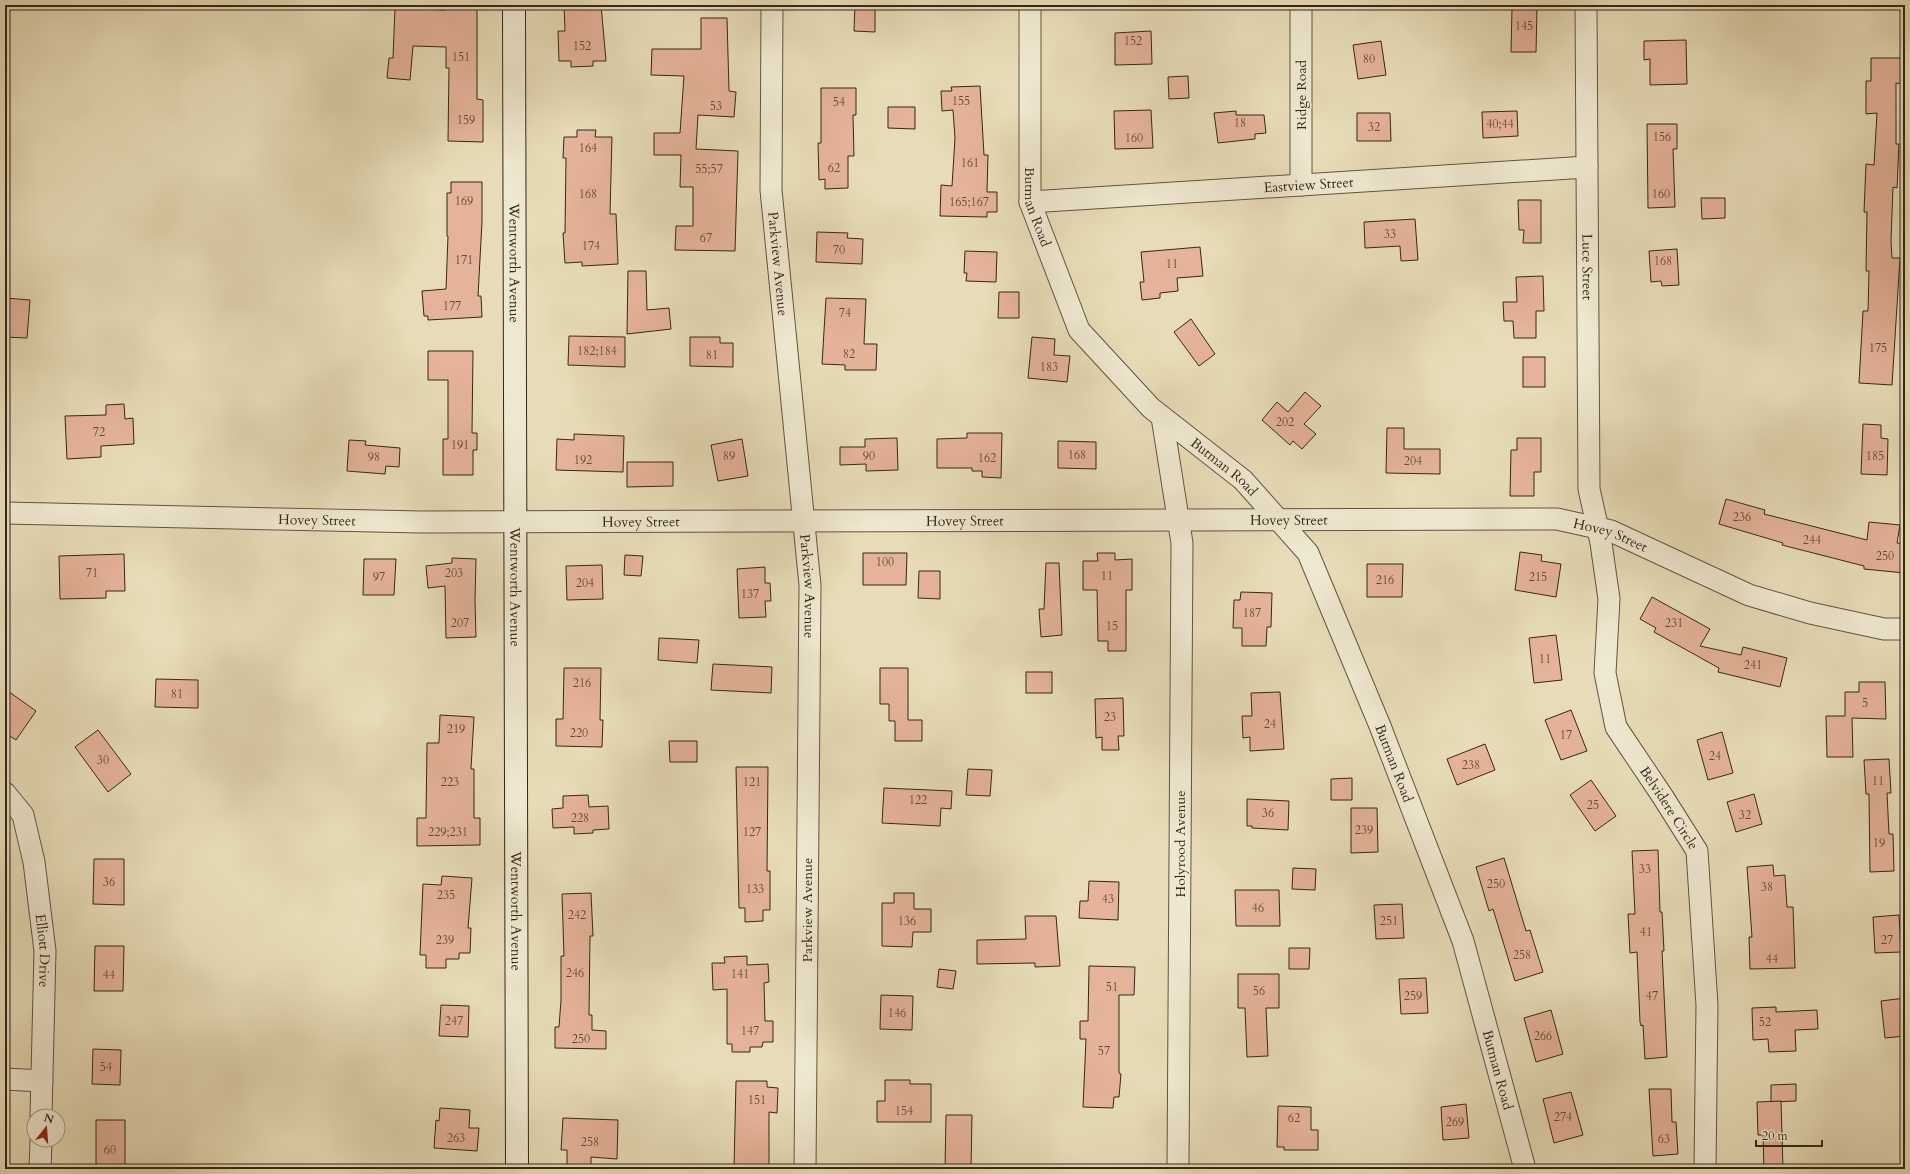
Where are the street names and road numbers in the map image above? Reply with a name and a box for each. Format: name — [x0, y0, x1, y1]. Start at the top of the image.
street label: Ridge Road — [1292, 60, 1311, 130]
street label: Butman Road — [1020, 167, 1055, 250]
street label: Eastview Street — [1263, 173, 1355, 197]
street label: Wentworth Avenue — [505, 202, 524, 323]
street label: Parkview Avenue — [763, 211, 792, 317]
street label: Luce Street — [1577, 234, 1597, 301]
street label: Butman Road — [1186, 433, 1262, 501]
street label: Hovey Street — [278, 510, 356, 531]
street label: Hovey Street — [926, 511, 1004, 531]
street label: Hovey Street — [1250, 511, 1328, 530]
street label: Hovey Street — [602, 512, 680, 532]
street label: Hovey Street — [1572, 514, 1651, 557]
street label: Wentworth Avenue — [505, 526, 525, 647]
street label: Parkview Avenue — [795, 533, 819, 639]
street label: Butman Road — [1370, 722, 1418, 806]
street label: Belvidere Circle — [1635, 763, 1703, 853]
street label: Holyrood Avenue — [1171, 790, 1190, 898]
street label: Wentworth Avenue — [506, 850, 525, 971]
street label: Parkview Avenue — [798, 858, 817, 962]
street label: Elliott Drive — [31, 913, 54, 988]
street label: Butman Road — [1478, 1028, 1518, 1112]

